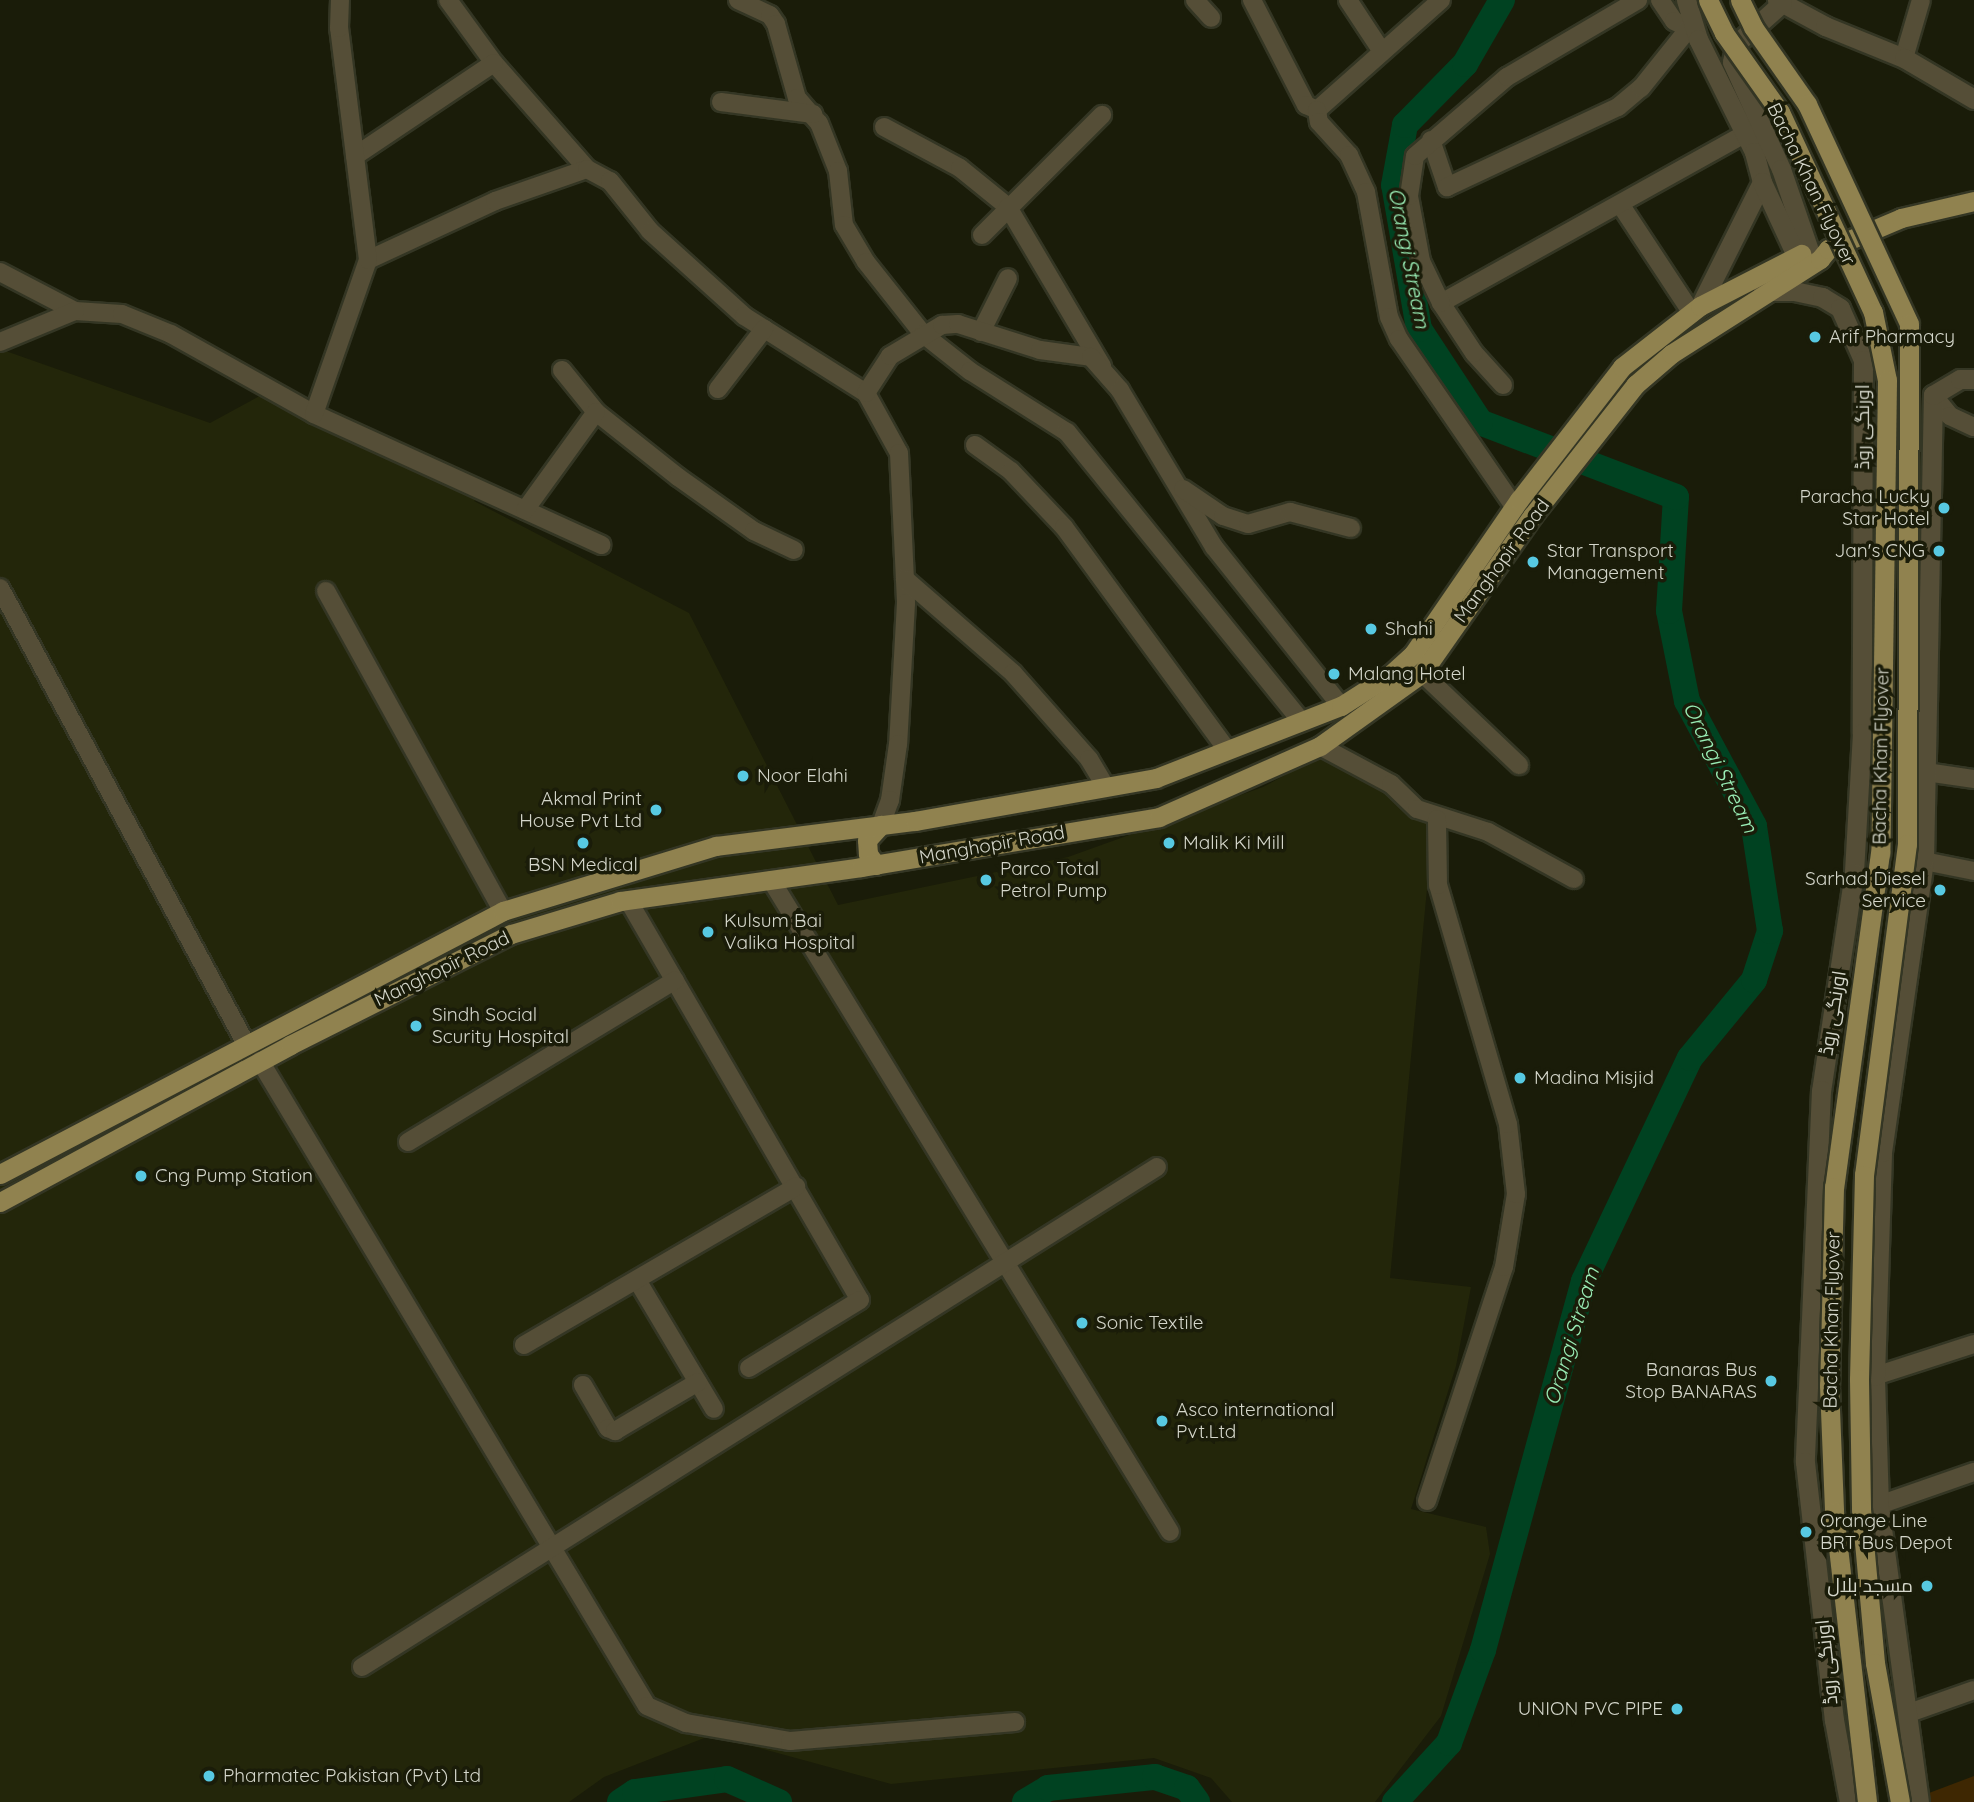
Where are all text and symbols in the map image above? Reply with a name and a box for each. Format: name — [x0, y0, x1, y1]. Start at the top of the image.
street label: Bacha Khan Flyover — [1762, 99, 1860, 269]
water label: Orangi Stream — [1384, 186, 1436, 330]
place label: Arif Pharmacy — [1829, 326, 1955, 348]
marker: Arif Pharmacy — [1807, 329, 1823, 345]
street label: اورنگی روڈ — [1852, 384, 1874, 470]
place label: Paracha Lucky Star Hotel — [1800, 486, 1930, 530]
street label: Manghopir Road — [1449, 495, 1555, 627]
marker: Paracha Lucky Star Hotel — [1936, 500, 1952, 516]
place label: Star Transport Management — [1547, 540, 1674, 584]
place label: Jan's CNG — [1834, 540, 1925, 562]
marker: Jan's CNG — [1931, 543, 1947, 559]
marker: Star Transport Management — [1525, 554, 1541, 570]
place label: Shahi — [1385, 618, 1433, 640]
marker: Shahi — [1363, 621, 1379, 637]
place label: Malang Hotel — [1348, 663, 1466, 685]
marker: Malang Hotel — [1326, 666, 1342, 682]
street label: Bacha Khan Flyover — [1868, 667, 1894, 845]
water label: Orangi Stream — [1678, 697, 1764, 837]
place label: Noor Elahi — [757, 765, 848, 787]
marker: Noor Elahi — [735, 768, 751, 784]
place label: Akmal Print House Pvt Ltd — [519, 788, 642, 832]
marker: Akmal Print House Pvt Ltd — [648, 802, 664, 818]
street label: Manghopir Road — [917, 821, 1067, 869]
place label: Malik Ki Mill — [1183, 832, 1285, 854]
marker: BSN Medical — [575, 835, 591, 851]
marker: Malik Ki Mill — [1161, 835, 1177, 851]
place label: BSN Medical — [528, 854, 638, 876]
place label: Parco Total Petrol Pump — [1000, 858, 1107, 902]
place label: Sarhad Diesel Service — [1805, 868, 1926, 912]
marker: Parco Total Petrol Pump — [978, 872, 994, 888]
marker: Sarhad Diesel Service — [1932, 882, 1948, 898]
place label: Kulsum Bai Valika Hospital — [724, 910, 855, 954]
marker: Kulsum Bai Valika Hospital — [698, 922, 718, 942]
street label: Manghopir Road — [371, 926, 513, 1012]
street label: اورنگی روڈ — [1815, 969, 1851, 1057]
place label: Sindh Social Scurity Hospital — [432, 1004, 569, 1048]
marker: Sindh Social Scurity Hospital — [406, 1016, 426, 1036]
place label: Madina Misjid — [1534, 1067, 1654, 1089]
marker: Madina Misjid — [1512, 1070, 1528, 1086]
place label: Cng Pump Station — [155, 1165, 313, 1187]
marker: Cng Pump Station — [133, 1168, 149, 1184]
street label: Bacha Khan Flyover — [1819, 1231, 1845, 1409]
water label: Orangi Stream — [1538, 1264, 1604, 1408]
place label: Sonic Textile — [1096, 1312, 1204, 1334]
marker: Sonic Textile — [1074, 1315, 1090, 1331]
place label: Banaras Bus Stop BANARAS — [1625, 1359, 1757, 1403]
marker: Banaras Bus Stop BANARAS — [1763, 1373, 1779, 1389]
place label: Asco international Pvt.Ltd — [1176, 1399, 1334, 1443]
marker: Asco international Pvt.Ltd — [1154, 1413, 1170, 1429]
place label: Orange Line BRT Bus Depot — [1820, 1510, 1953, 1554]
marker: Orange Line BRT Bus Depot — [1798, 1524, 1814, 1540]
place label: مسجد بلال — [1827, 1575, 1913, 1597]
marker: مسجد بلال — [1919, 1578, 1935, 1594]
street label: اورنگی روڈ — [1811, 1618, 1843, 1706]
place label: UNION PVC PIPE — [1518, 1698, 1663, 1720]
marker: UNION PVC PIPE — [1669, 1701, 1685, 1717]
place label: Pharmatec Pakistan (Pvt) Ltd — [223, 1765, 481, 1787]
marker: Pharmatec Pakistan (Pvt) Ltd — [201, 1768, 217, 1784]

